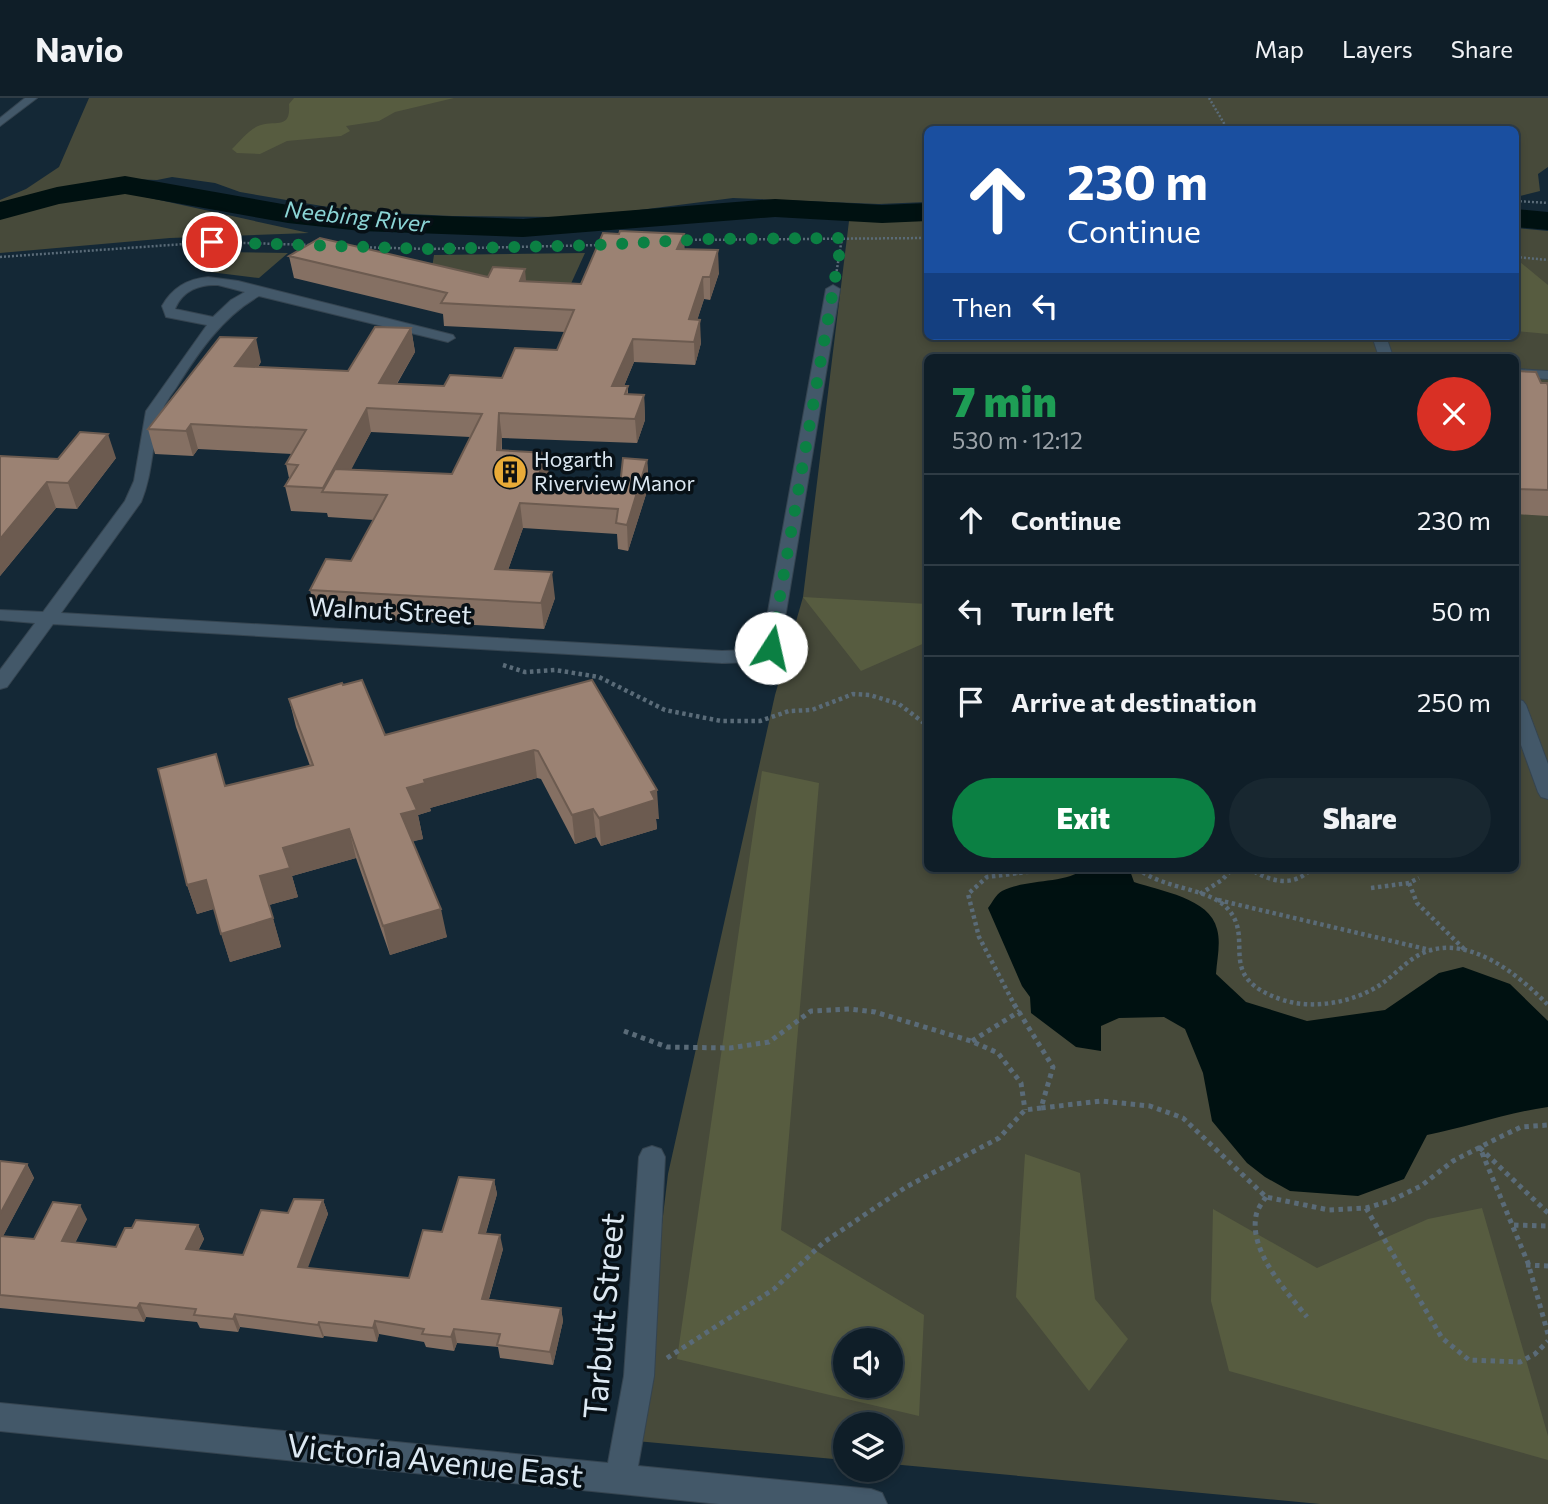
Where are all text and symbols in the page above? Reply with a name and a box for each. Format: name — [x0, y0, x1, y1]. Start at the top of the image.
text: Navio — [35, 28, 124, 69]
text: Map — [1255, 34, 1304, 63]
text: Layers — [1342, 34, 1413, 63]
text: Share — [1451, 34, 1513, 63]
text: 230 m — [1067, 150, 1208, 210]
icon: ahead — [952, 154, 1043, 245]
water label: Neebing River — [283, 194, 432, 238]
text: Continue — [1067, 210, 1201, 250]
pin — [182, 212, 242, 272]
icon: arrive — [193, 223, 231, 261]
icon: left — [1026, 287, 1064, 325]
text: Then — [952, 291, 1012, 322]
text: 7 min — [952, 374, 1057, 426]
button: close — [1417, 377, 1491, 451]
text: 530 m · 12:12 — [952, 426, 1083, 454]
place label: Hogarth Riverview Manor — [534, 446, 695, 495]
building icon: Hogarth Riverview Manor — [491, 453, 529, 491]
icon: ahead — [952, 501, 990, 539]
text: Continue — [1011, 504, 1121, 535]
text: 230 m — [1417, 504, 1491, 535]
street label: Walnut Street — [307, 590, 473, 629]
icon: left — [952, 592, 990, 630]
text: Turn left — [1011, 595, 1114, 626]
text: 50 m — [1431, 595, 1491, 626]
position arrow — [734, 611, 808, 685]
icon: arrive — [952, 683, 990, 721]
text: Arrive at destination — [1011, 686, 1257, 717]
text: 250 m — [1417, 686, 1491, 717]
button: Exit — [952, 778, 1215, 858]
button: Share — [1229, 778, 1491, 858]
street label: Tarbutt Street — [573, 1211, 631, 1421]
map controls — [833, 1328, 903, 1482]
button: sound — [833, 1328, 903, 1398]
button: layers — [833, 1412, 903, 1482]
street label: Victoria Avenue East — [285, 1424, 585, 1494]

